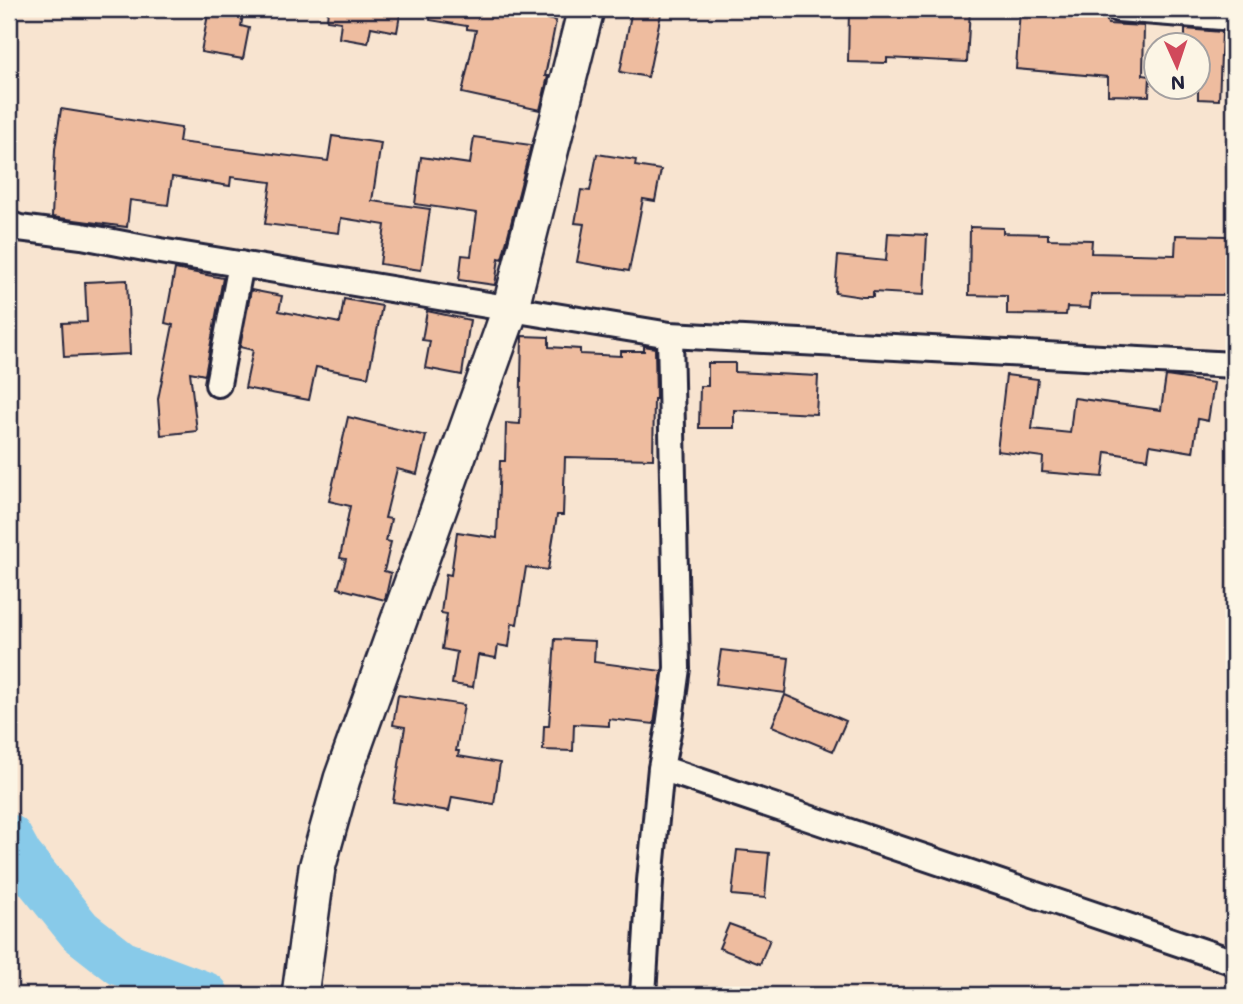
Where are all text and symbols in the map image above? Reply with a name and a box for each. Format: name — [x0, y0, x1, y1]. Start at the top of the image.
north arrow — [1142, 32, 1212, 102]
text: N — [1170, 71, 1186, 96]

